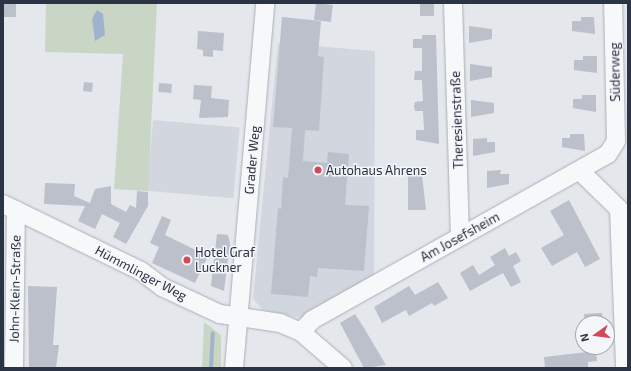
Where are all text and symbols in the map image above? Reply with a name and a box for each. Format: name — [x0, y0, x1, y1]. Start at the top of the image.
street label: Süderweg — [607, 42, 623, 102]
street label: Theresienstraße — [447, 71, 467, 169]
street label: Grader Weg — [241, 125, 263, 195]
place label: Autohaus Ahrens — [326, 162, 427, 178]
marker: Autohaus Ahrens — [313, 165, 323, 175]
street label: Am Josefsheim — [418, 209, 502, 265]
street label: John-Klein-Straße — [6, 235, 24, 343]
street label: Hümmlinger Weg — [92, 242, 190, 304]
place label: Hotel Graf Luckner — [195, 245, 255, 276]
marker: Hotel Graf Luckner — [182, 255, 192, 265]
north arrow — [575, 315, 615, 355]
text: N — [577, 332, 591, 343]

